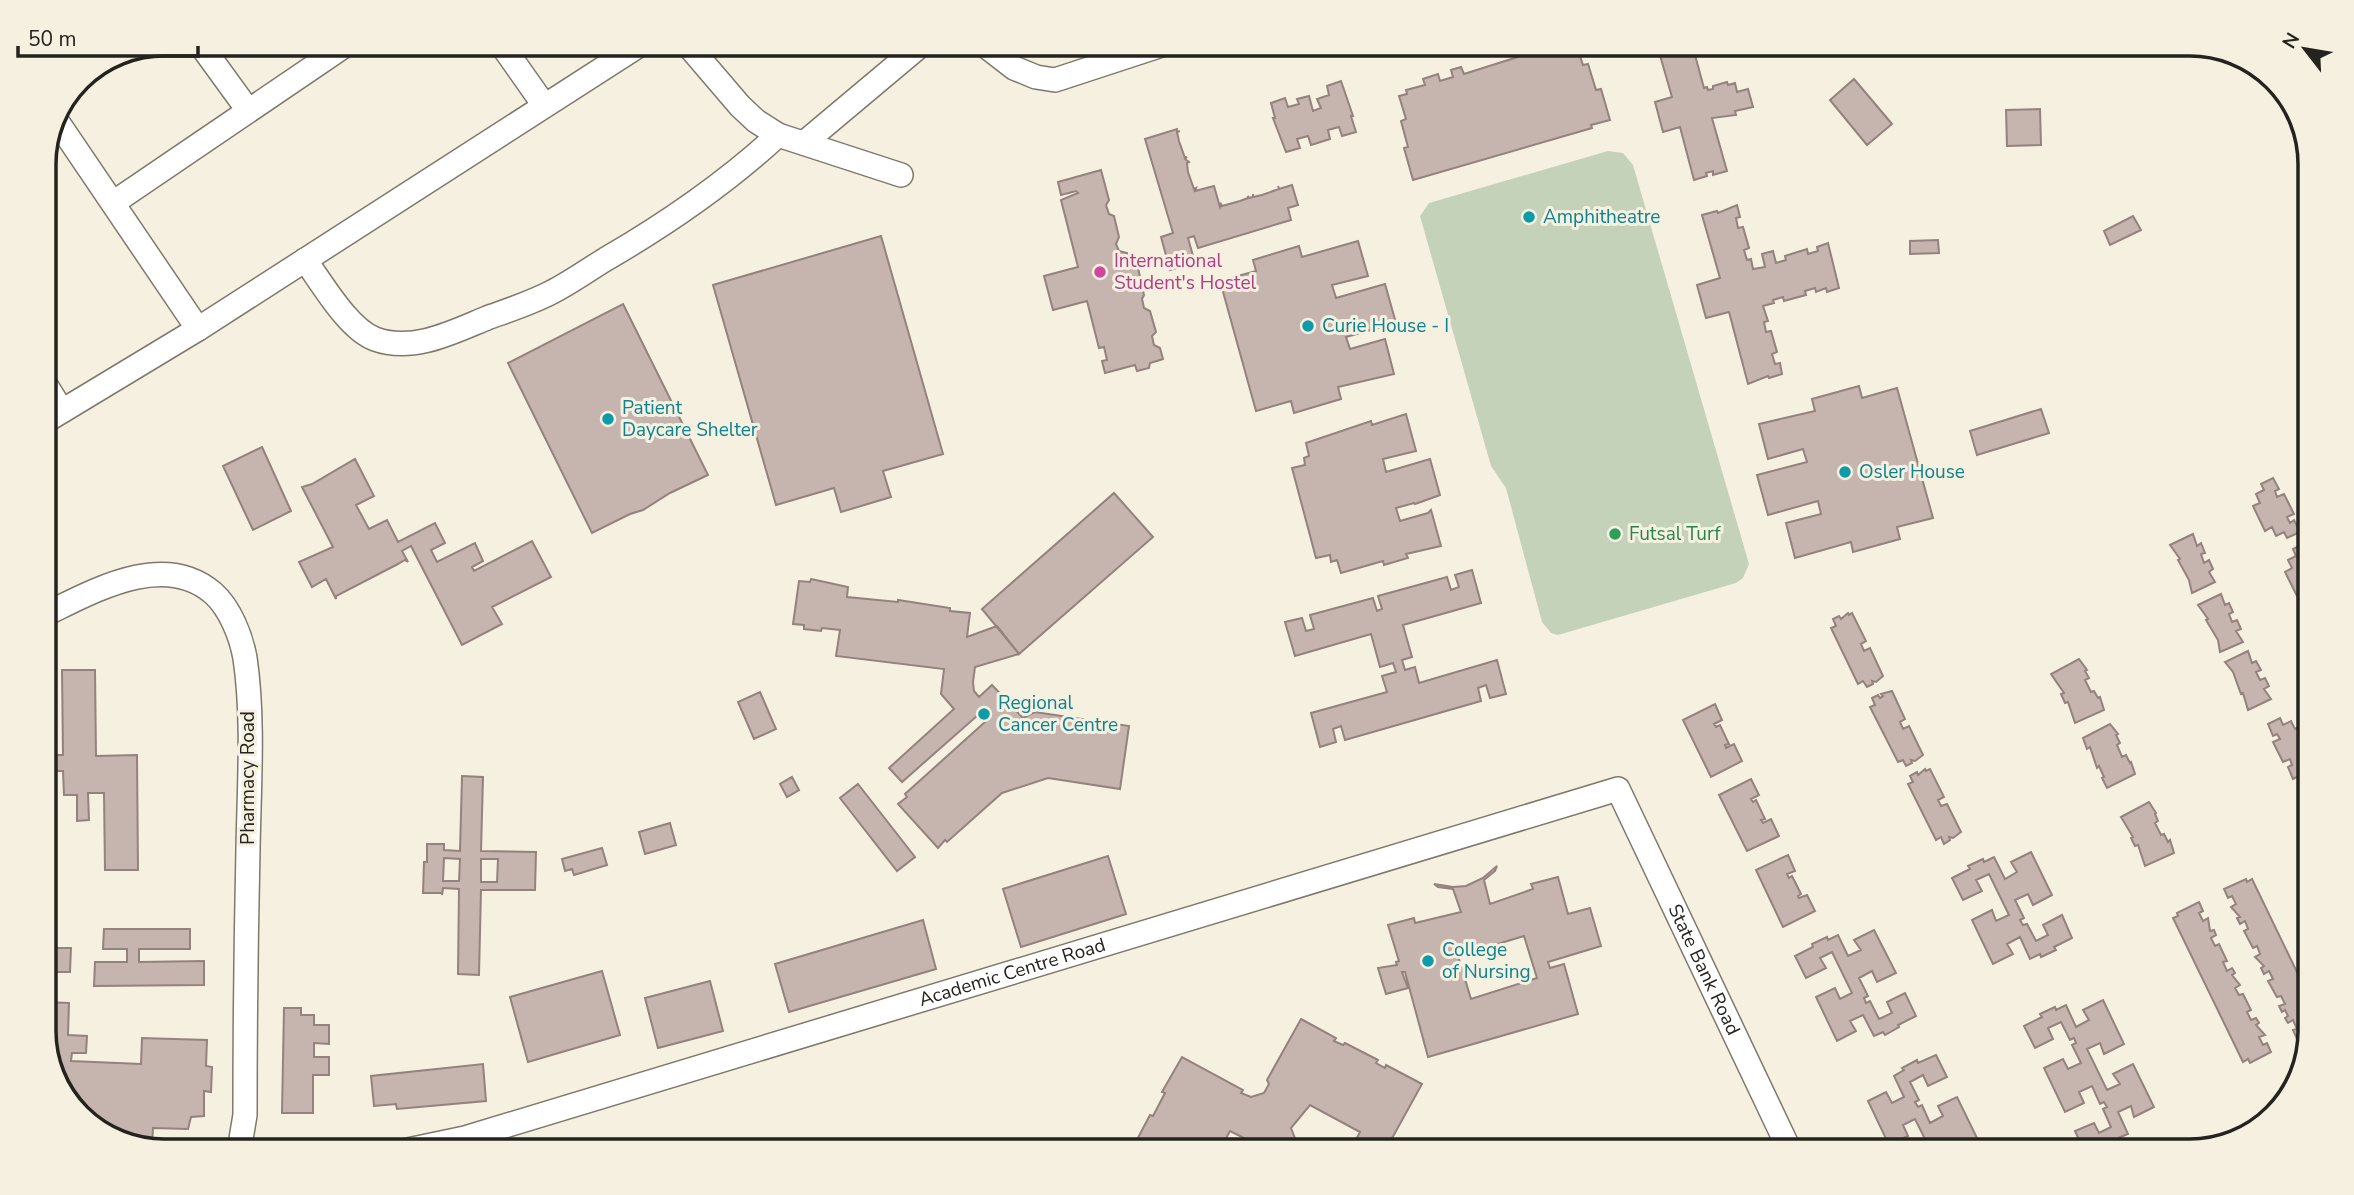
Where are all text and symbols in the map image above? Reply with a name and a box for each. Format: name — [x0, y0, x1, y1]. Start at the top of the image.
scale bar — [18, 14, 198, 58]
north arrow — [2270, 14, 2340, 84]
text: 50 m — [28, 25, 77, 53]
text: N — [2276, 28, 2306, 54]
place label: Amphitheatre — [1543, 204, 1660, 230]
marker: Amphitheatre — [1521, 209, 1537, 225]
place label: International Student's Hostel — [1114, 248, 1257, 296]
marker: International Student's Hostel — [1092, 264, 1108, 280]
place label: Curie House - I — [1322, 313, 1449, 339]
marker: Curie House - I — [1300, 318, 1316, 334]
place label: Patient Daycare Shelter — [622, 395, 758, 443]
marker: Patient Daycare Shelter — [600, 411, 616, 427]
place label: Osler House — [1859, 459, 1965, 485]
marker: Osler House — [1837, 464, 1853, 480]
place label: Futsal Turf — [1629, 521, 1721, 547]
marker: Futsal Turf — [1607, 526, 1623, 542]
place label: Regional Cancer Centre — [998, 690, 1118, 738]
marker: Regional Cancer Centre — [976, 706, 992, 722]
street label: Pharmacy Road — [235, 711, 261, 845]
street label: State Bank Road — [1662, 900, 1746, 1039]
street label: Academic Centre Road — [916, 932, 1109, 1013]
place label: College of Nursing — [1442, 937, 1531, 985]
marker: College of Nursing — [1420, 953, 1436, 969]

